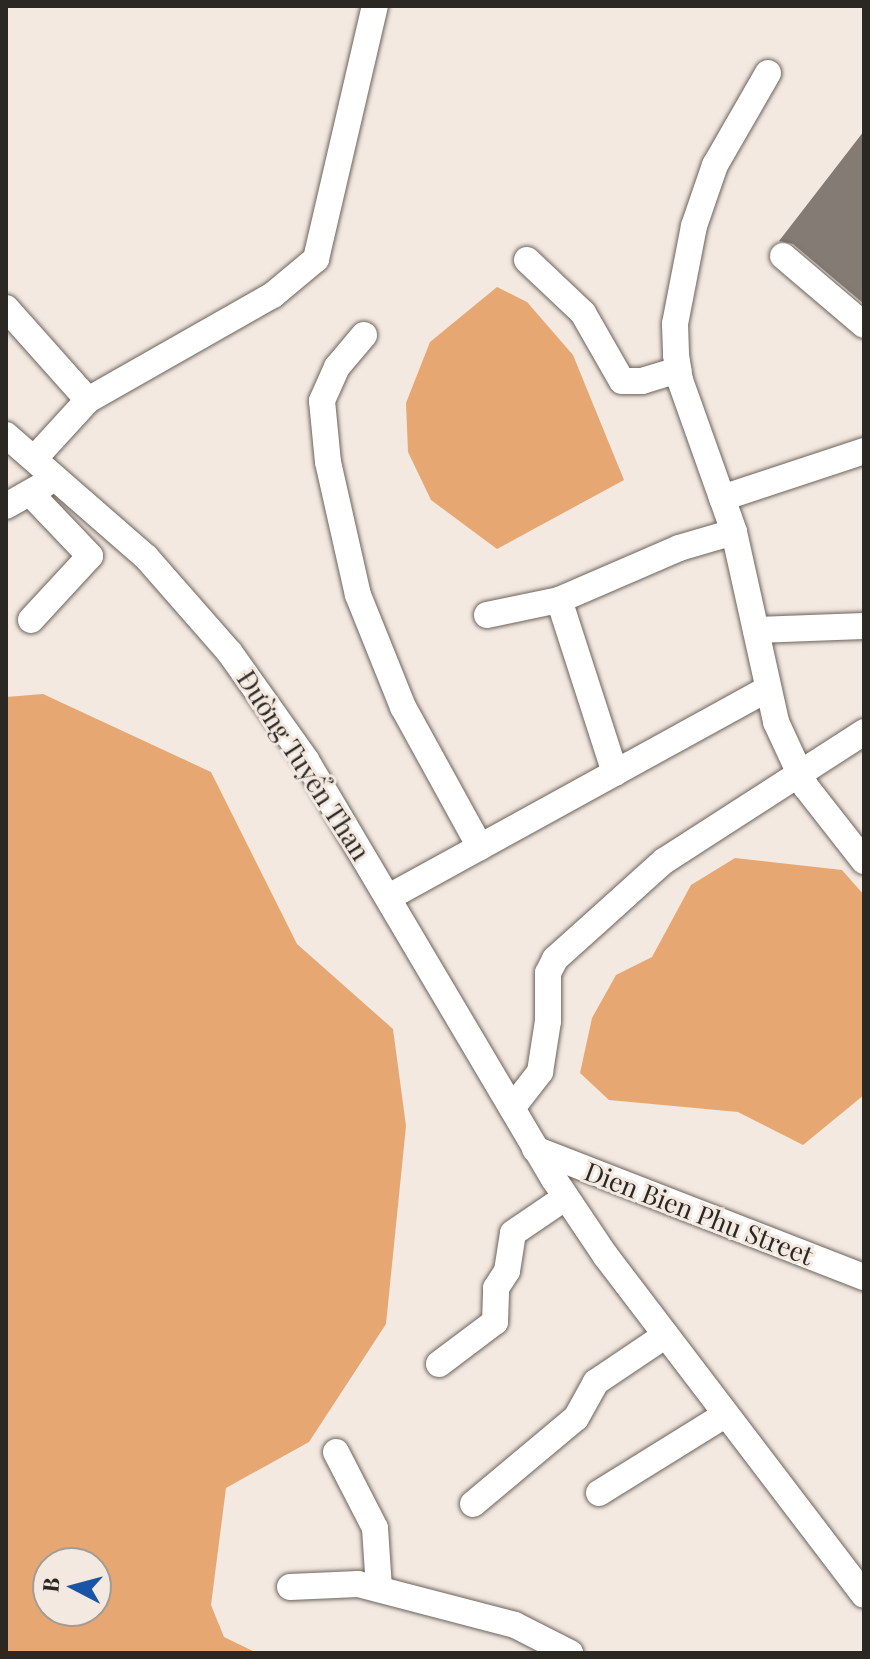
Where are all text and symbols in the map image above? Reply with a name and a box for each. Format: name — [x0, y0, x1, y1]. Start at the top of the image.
street label: Đường Tuyển Than — [231, 664, 377, 866]
street label: Dien Bien Phu Street — [580, 1155, 818, 1271]
north arrow — [32, 1547, 112, 1627]
text: B — [34, 1576, 66, 1594]

